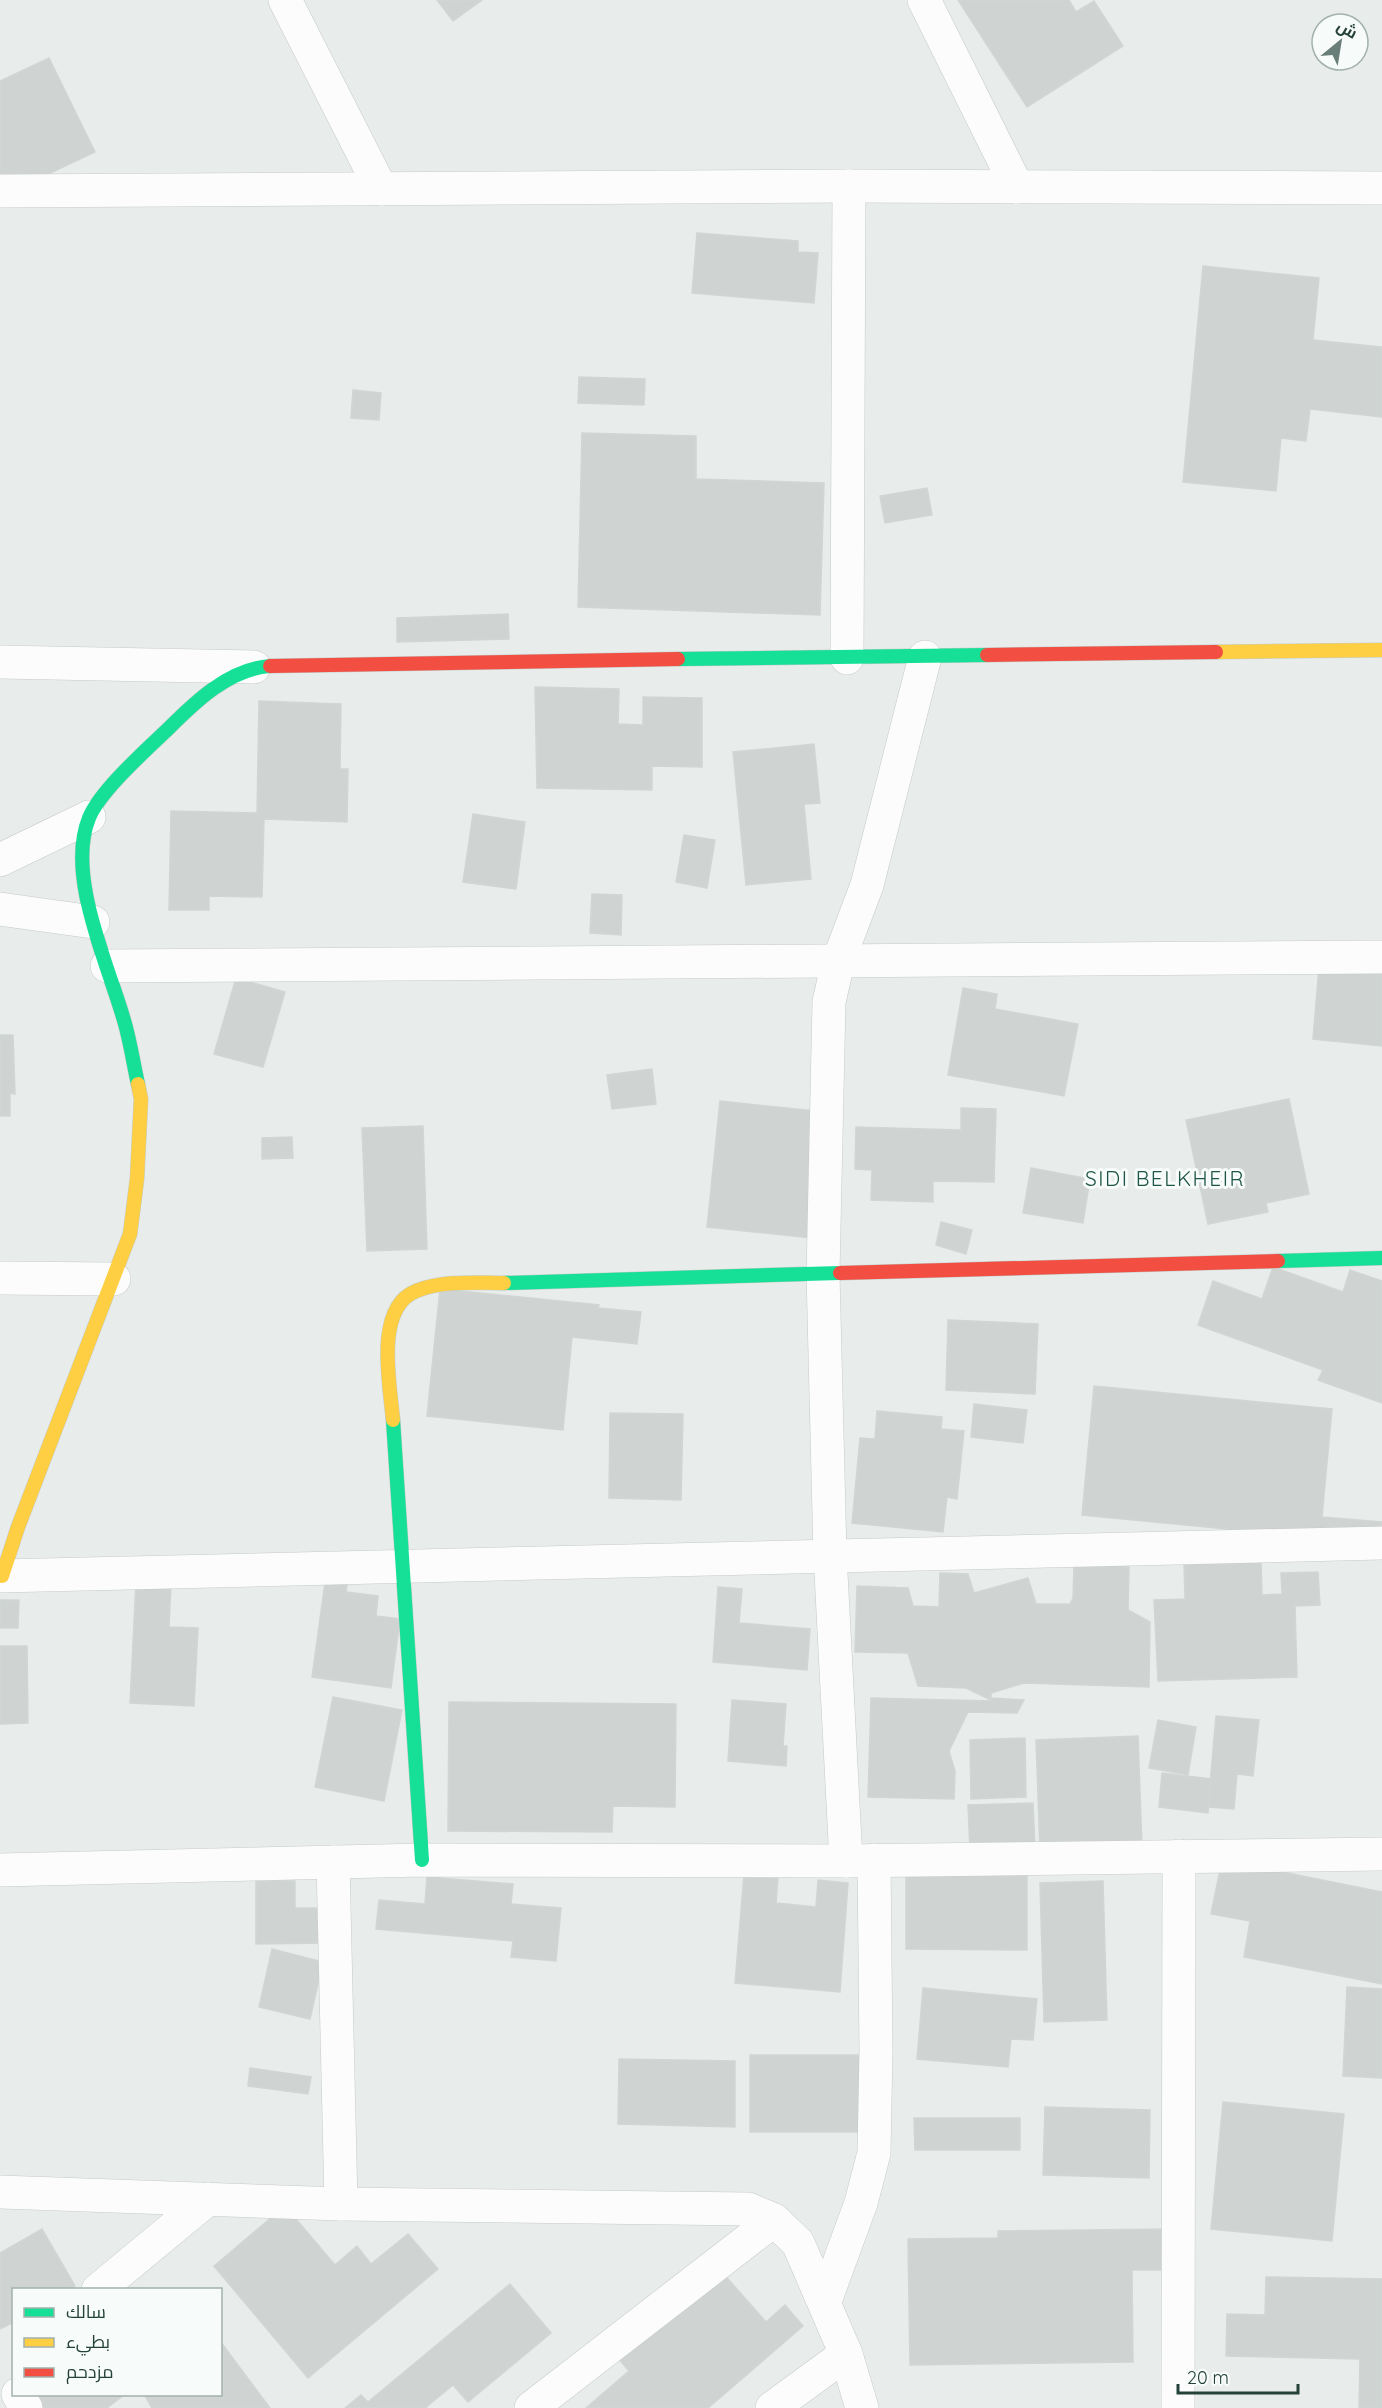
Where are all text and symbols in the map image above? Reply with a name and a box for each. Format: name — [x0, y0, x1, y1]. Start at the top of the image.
north arrow — [1310, 12, 1370, 72]
text: ش — [1334, 15, 1361, 43]
district label: SIDI BELKHEIR — [1085, 1165, 1245, 1191]
legend — [12, 2288, 222, 2396]
text: سالك — [66, 2300, 106, 2323]
text: بطيء — [66, 2330, 110, 2356]
scale bar — [1178, 2357, 1298, 2395]
text: مزدحم — [66, 2360, 114, 2384]
text: 20 m — [1187, 2366, 1229, 2389]

